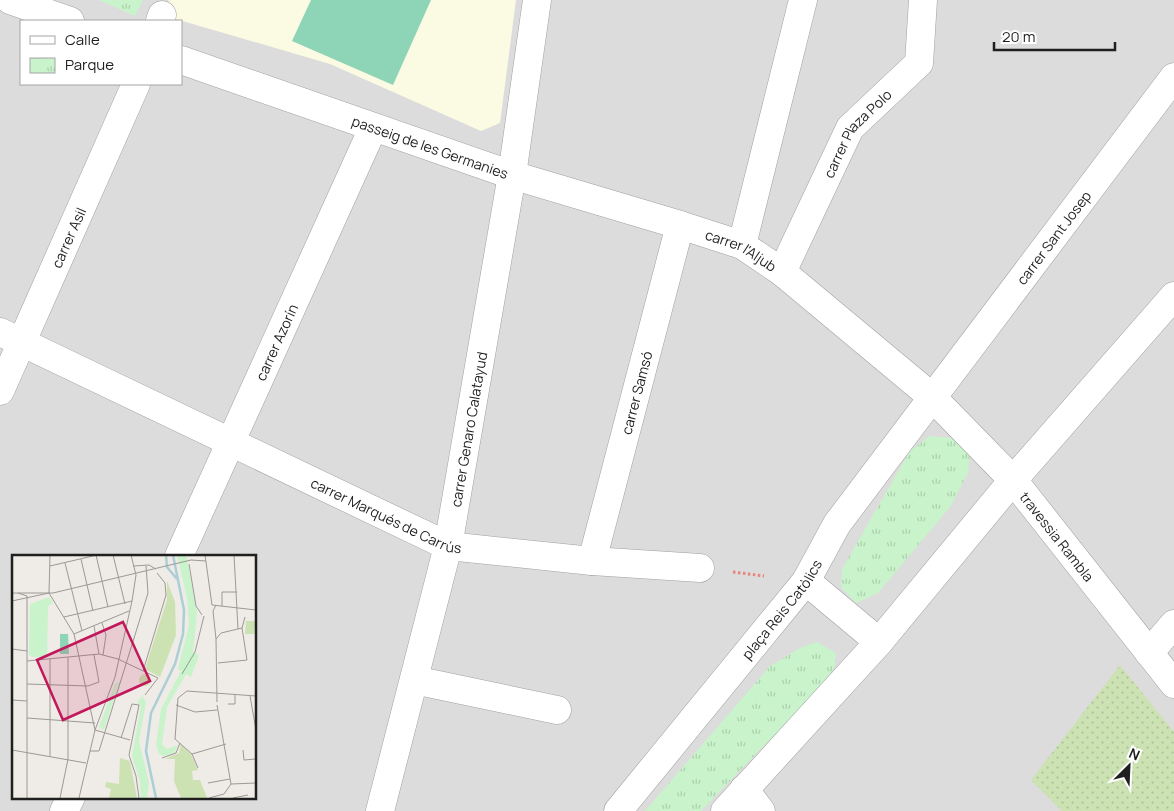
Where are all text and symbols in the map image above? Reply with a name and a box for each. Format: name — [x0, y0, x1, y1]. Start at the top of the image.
legend — [20, 20, 182, 85]
scale bar — [994, 20, 1115, 52]
text: 20 m — [1002, 26, 1035, 47]
text: Calle — [65, 29, 100, 50]
text: Parque — [65, 54, 114, 75]
street label: carrer Plaza Polo — [818, 85, 895, 181]
street label: passeig de les Germanies — [350, 111, 511, 183]
street label: carrer Sant Josep — [1012, 186, 1095, 288]
street label: carrer Asil — [46, 204, 90, 271]
street label: carrer l'Aljub — [703, 224, 781, 275]
street label: carrer Azorín — [250, 301, 302, 383]
street label: carrer Samsó — [616, 349, 656, 436]
street label: carrer Genaro Calatayud — [445, 350, 491, 508]
street label: carrer Marqués de Carrús — [308, 473, 462, 557]
street label: travessia Rambla — [1016, 487, 1099, 585]
inset map — [12, 555, 256, 798]
street label: plaça Reis Catòlics — [737, 556, 826, 663]
north arrow — [1104, 741, 1154, 791]
text: N — [1126, 743, 1143, 764]

